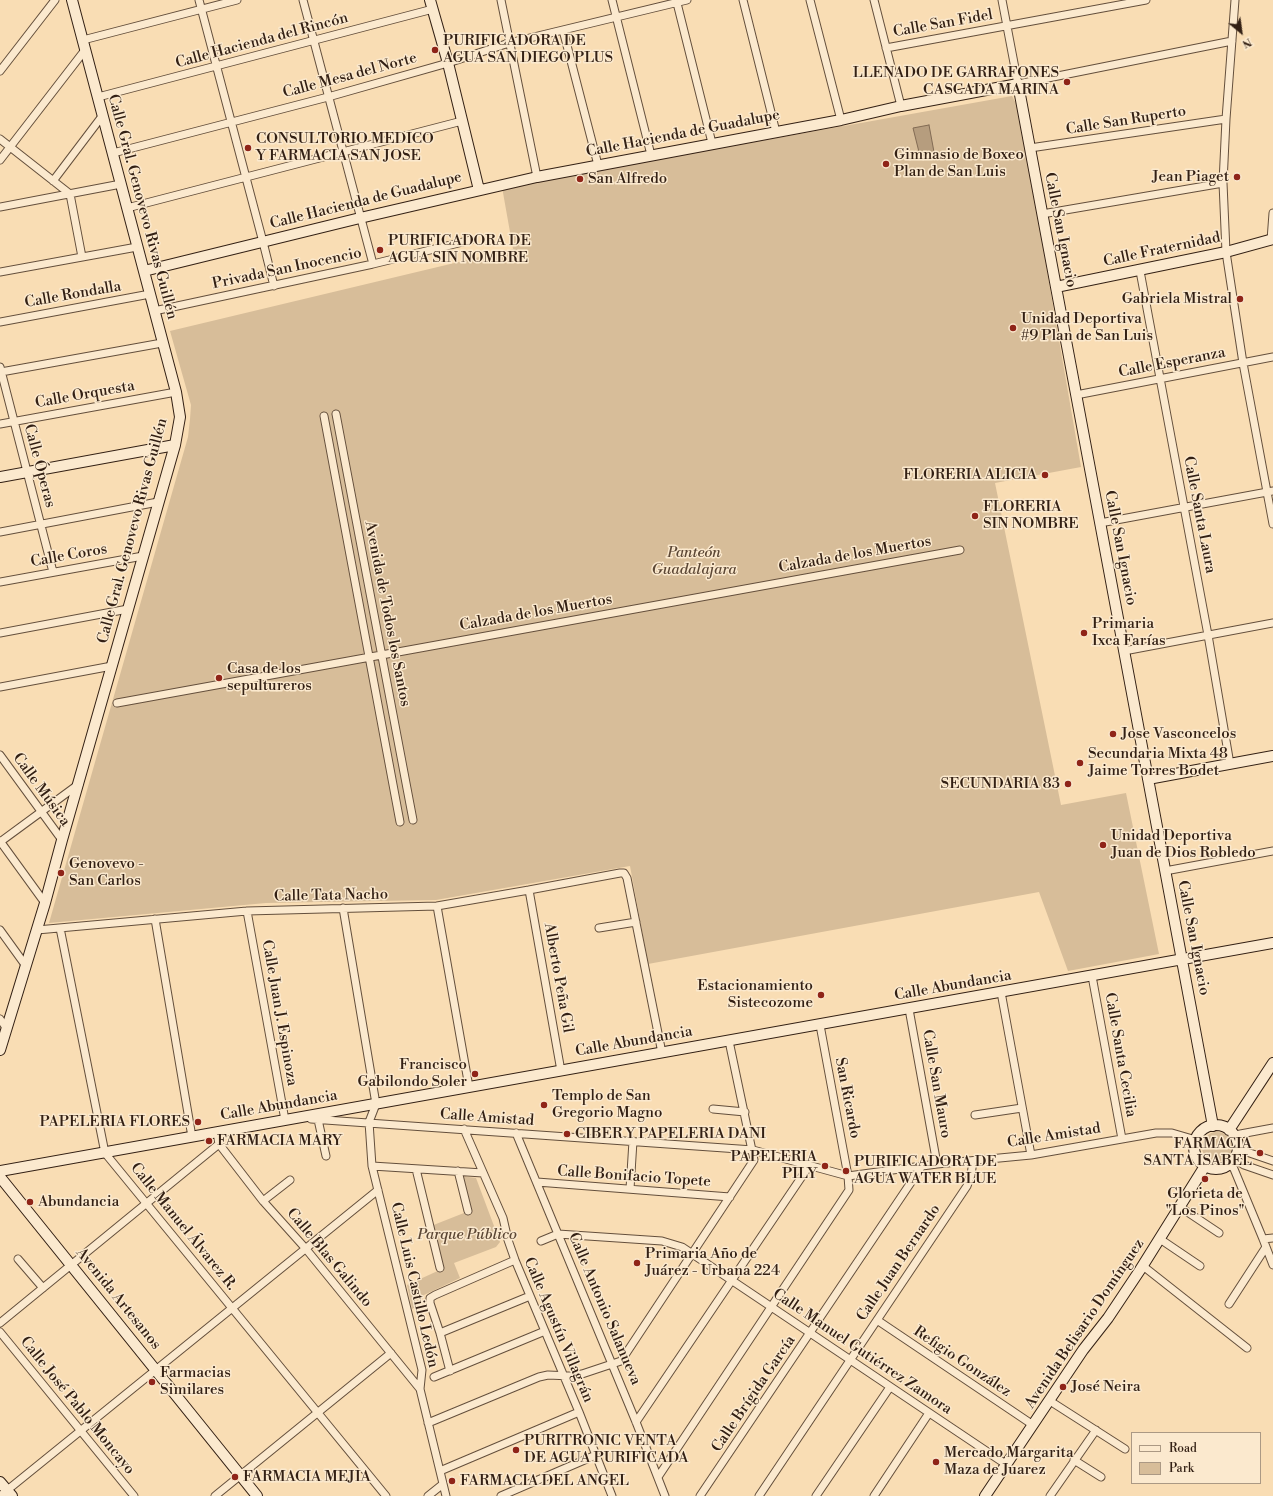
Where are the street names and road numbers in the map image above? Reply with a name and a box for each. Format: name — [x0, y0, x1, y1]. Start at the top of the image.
street label: Calle San Fidel — [892, 6, 994, 42]
street label: Calle Hacienda del Rincón — [174, 9, 350, 73]
street label: Calle Mesa del Norte — [281, 49, 419, 103]
street label: Calle Gral. Genovevo Rivas Guillén — [103, 92, 181, 322]
street label: Calle San Ruperto — [1065, 103, 1187, 139]
street label: Calle Hacienda de Guadalupe — [585, 106, 781, 162]
street label: Calle Hacienda de Guadalupe — [268, 168, 464, 234]
street label: Calle San Ignacio — [1040, 171, 1080, 289]
street label: Calle Fraternidad — [1102, 229, 1222, 271]
street label: Privada San Inocencio — [211, 244, 363, 294]
street label: Calle Rondalla — [23, 278, 123, 312]
street label: Calle Esperanza — [1117, 344, 1227, 382]
street label: Calle Orquesta — [34, 377, 136, 413]
street label: Calle Gral. Genovevo Rivas Guillén — [94, 416, 172, 646]
street label: Calle Óperas — [19, 422, 59, 510]
street label: Calle Santa Laura — [1179, 455, 1219, 575]
street label: Calle San Ignacio — [1100, 489, 1140, 607]
street label: Avenida de Todos los Santos — [360, 520, 414, 708]
street label: Calzada de los Muertos — [777, 533, 933, 577]
street label: Calle Coros — [29, 540, 109, 572]
street label: Calzada de los Muertos — [458, 591, 614, 635]
street label: Calle Música — [8, 750, 74, 830]
street label: Calle San Ignacio — [1173, 879, 1213, 997]
street label: Calle Tata Nacho — [274, 886, 388, 906]
street label: Alberto Peña Gil — [539, 922, 577, 1034]
street label: Calle Juan J. Espinoza — [257, 939, 301, 1087]
street label: Calle Abundancia — [893, 967, 1013, 1005]
street label: Calle Santa Cecilia — [1100, 991, 1140, 1119]
street label: Calle Abundancia — [574, 1023, 694, 1061]
street label: Calle San Mauro — [918, 1028, 954, 1140]
street label: San Ricardo — [830, 1056, 864, 1140]
street label: Calle Abundancia — [219, 1087, 339, 1125]
street label: Calle Amistad — [439, 1106, 535, 1130]
street label: Calle Amistad — [1006, 1120, 1102, 1152]
street label: Calle Manuel Álvarez R. — [126, 1160, 240, 1294]
street label: Calle Bonifacio Topete — [557, 1163, 711, 1191]
street label: Calle Luis Castillo Ledón — [386, 1201, 442, 1369]
street label: Calle Juan Bernardo — [853, 1201, 945, 1325]
street label: Calle Blas Galindo — [282, 1205, 376, 1311]
street label: Calle Antonio Salanueva — [564, 1230, 644, 1388]
street label: Avenida Belisario Domínguez — [1021, 1236, 1149, 1412]
street label: Avenida Artesanos — [72, 1245, 164, 1353]
street label: Calle Agustín Villagrán — [519, 1255, 597, 1405]
street label: Calle Manuel Gutiérrez Zamora — [769, 1285, 955, 1419]
street label: Refigio González — [910, 1323, 1014, 1401]
street label: Calle Brígida García — [708, 1332, 800, 1456]
street label: Calle José Pablo Moncayo — [16, 1333, 138, 1479]

